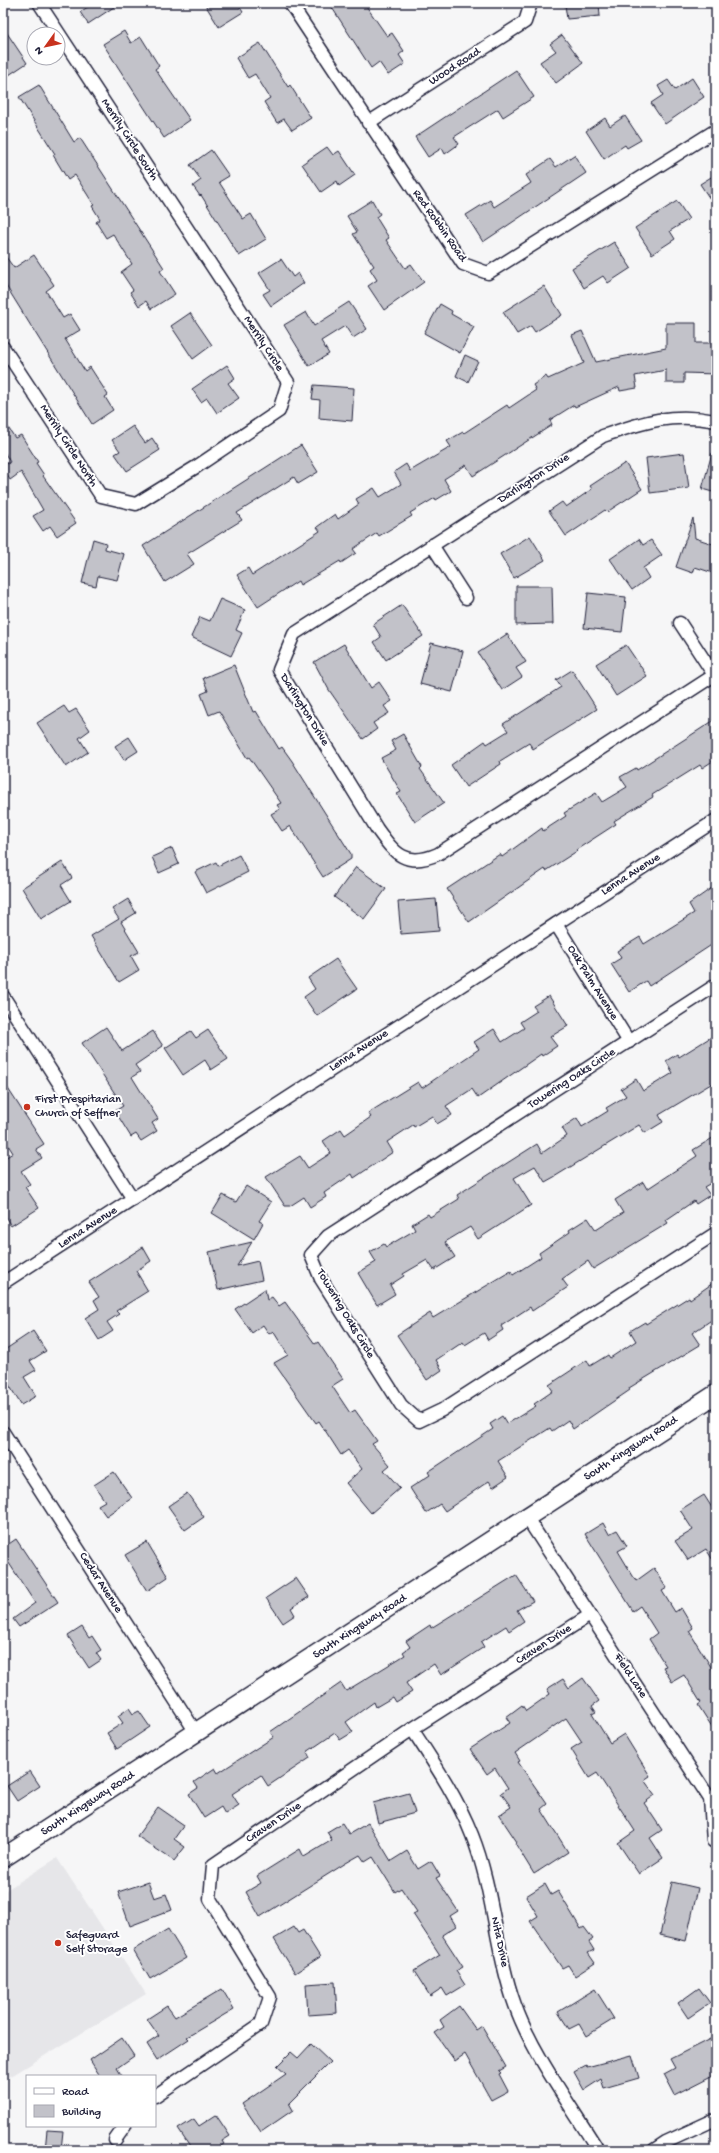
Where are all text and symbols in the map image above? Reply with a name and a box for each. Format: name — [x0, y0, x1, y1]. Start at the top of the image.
north arrow — [26, 26, 66, 66]
text: N — [32, 44, 46, 57]
street label: Wood Road — [427, 45, 484, 89]
street label: Merrily Circle South — [97, 96, 161, 184]
street label: Red Robbin Road — [409, 187, 470, 266]
street label: Merrily Circle — [240, 314, 287, 375]
street label: Merrily Circle North — [36, 402, 100, 490]
street label: Darlington Drive — [495, 450, 573, 508]
street label: Darlington Drive — [276, 671, 332, 749]
street label: Lenna Avenue — [599, 850, 664, 899]
street label: Oak Palm Avenue — [563, 943, 621, 1024]
street label: Lenna Avenue — [327, 1026, 392, 1075]
street label: Towering Oaks Circle — [525, 1045, 619, 1113]
place label: First Prespitarian Church of Seffner — [34, 1093, 121, 1121]
marker: First Prespitarian Church of Seffner — [22, 1102, 32, 1112]
street label: Lenna Avenue — [56, 1203, 121, 1252]
street label: Towering Oaks Circle — [312, 1266, 378, 1362]
street label: South Kingsway Road — [582, 1413, 681, 1484]
street label: Cedar Avenue — [75, 1550, 125, 1617]
street label: South Kingsway Road — [311, 1591, 410, 1662]
street label: Craven Drive — [514, 1621, 575, 1668]
street label: Field Lane — [610, 1650, 650, 1702]
street label: South Kingsway Road — [39, 1768, 138, 1839]
street label: Craven Drive — [244, 1799, 305, 1847]
street label: Nita Drive — [487, 1916, 511, 1969]
place label: Safeguard Self Storage — [66, 1929, 128, 1957]
marker: Safeguard Self Storage — [53, 1938, 63, 1948]
legend — [26, 2075, 156, 2127]
text: Road — [62, 2086, 89, 2100]
text: Building — [61, 2106, 101, 2120]

